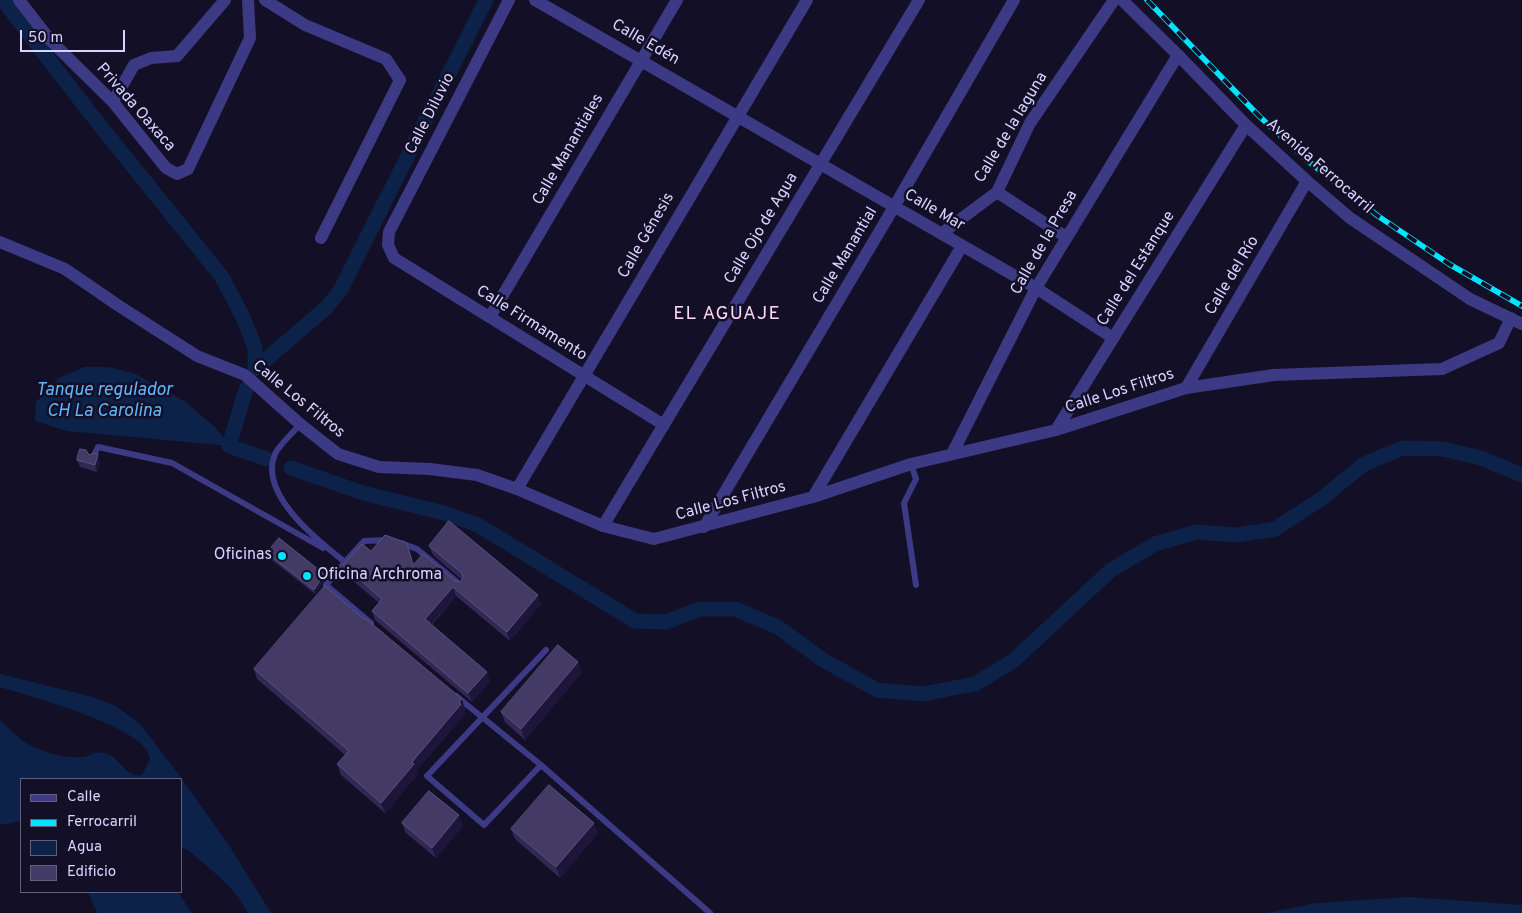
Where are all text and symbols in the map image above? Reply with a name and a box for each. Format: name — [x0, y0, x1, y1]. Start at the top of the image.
street label: Calle Edén — [608, 16, 682, 70]
scale bar — [22, 20, 128, 52]
text: 50 m — [28, 29, 63, 48]
street label: Privada Oaxaca — [91, 60, 179, 156]
street label: Calle de la laguna — [971, 69, 1053, 187]
street label: Calle Diluvio — [402, 70, 460, 158]
street label: Calle Manantiales — [529, 91, 609, 209]
street label: Avenida Ferrocarril — [1261, 115, 1377, 219]
street label: Calle Ojo de Agua — [721, 170, 803, 288]
street label: Calle Mar — [900, 186, 968, 236]
street label: Calle de la Presa — [1007, 187, 1083, 299]
street label: Calle Génesis — [615, 190, 679, 282]
street label: Calle Manantial — [810, 204, 882, 308]
street label: Calle del Estanque — [1094, 208, 1180, 330]
street label: Calle del Río — [1202, 233, 1264, 319]
street label: Calle Firmamento — [472, 282, 590, 366]
district label: EL AGUAJE — [672, 304, 782, 326]
street label: Calle Los Filtros — [248, 357, 348, 443]
street label: Calle Los Filtros — [1063, 365, 1177, 419]
water label: Tanque regulador CH La Carolina — [36, 380, 172, 422]
street label: Calle Los Filtros — [674, 478, 788, 526]
place label: Oficinas — [214, 546, 272, 566]
marker: Oficinas — [276, 550, 288, 562]
place label: Oficina Archroma — [317, 566, 442, 586]
marker: Oficina Archroma — [301, 570, 313, 582]
legend — [20, 778, 182, 893]
text: Calle — [67, 788, 101, 807]
text: Ferrocarril — [67, 813, 137, 832]
text: Agua — [67, 838, 102, 857]
text: Edificio — [67, 863, 116, 882]

